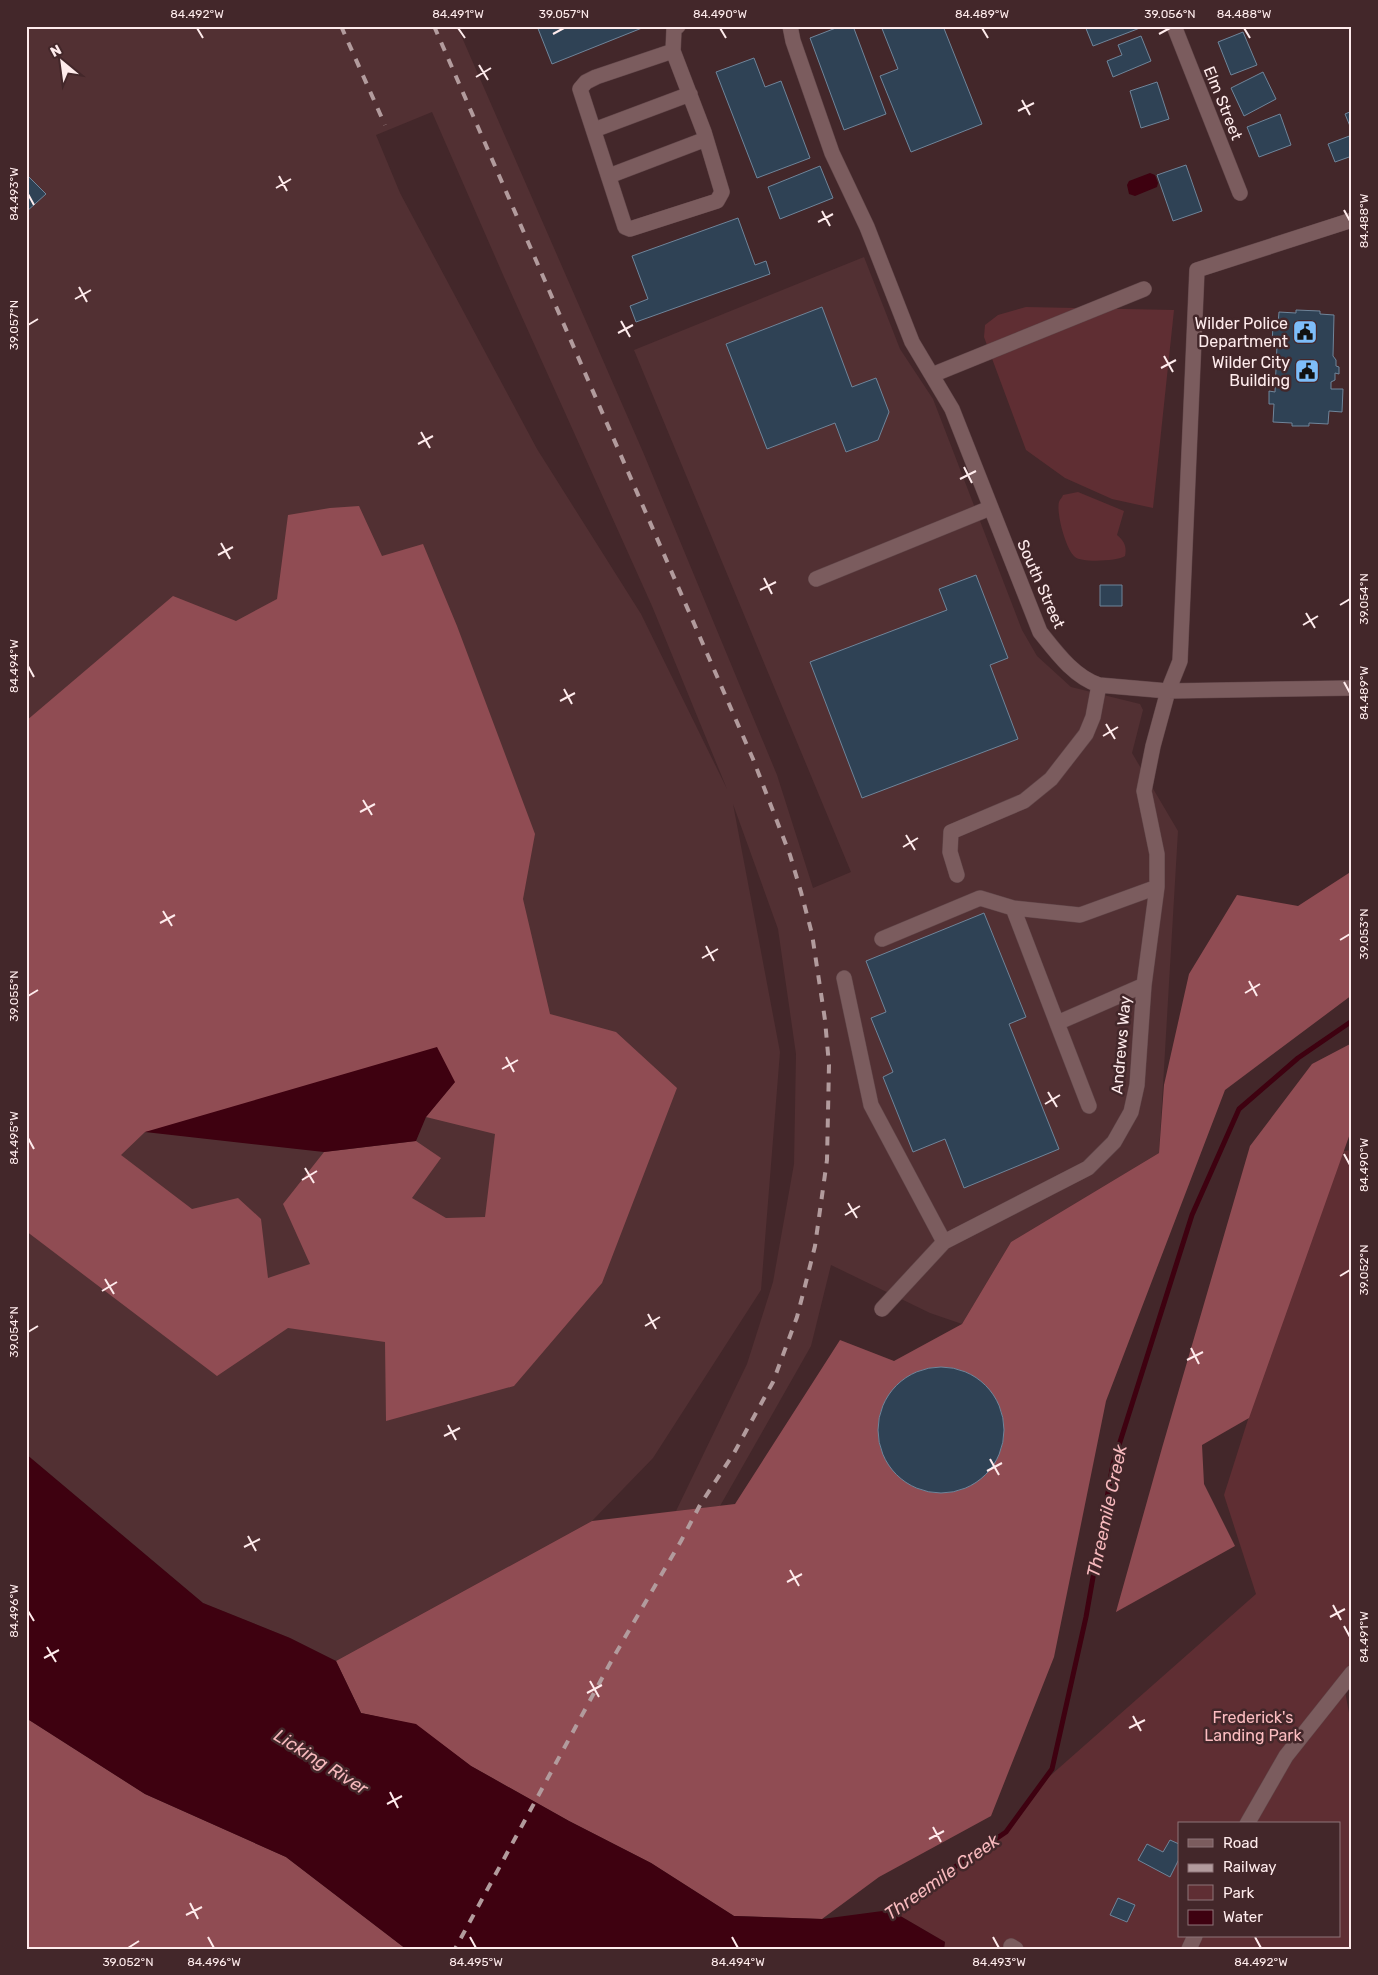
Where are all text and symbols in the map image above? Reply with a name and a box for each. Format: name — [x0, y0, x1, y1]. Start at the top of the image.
text: 84.492°W — [170, 7, 224, 21]
text: 84.491°W — [432, 7, 484, 21]
text: 39.057°N — [539, 7, 589, 21]
text: 84.490°W — [693, 7, 747, 21]
text: 84.489°W — [955, 7, 1009, 21]
text: 39.056°N — [1144, 7, 1196, 21]
text: 84.488°W — [1217, 7, 1272, 21]
north arrow — [38, 38, 88, 88]
text: N — [47, 41, 64, 61]
street label: Elm Street — [1200, 63, 1246, 143]
text: 84.493°W — [7, 167, 21, 221]
text: 84.488°W — [1357, 193, 1371, 248]
text: 39.057°N — [7, 300, 21, 350]
place label: Wilder Police Department — [1194, 314, 1288, 351]
public building icon: Wilder Police Department — [1292, 319, 1318, 345]
place label: Wilder City Building — [1212, 353, 1290, 390]
public building icon: Wilder City Building — [1294, 358, 1320, 384]
street label: South Street — [1013, 537, 1069, 631]
text: 39.054°N — [1357, 573, 1371, 625]
text: 84.494°W — [7, 639, 21, 693]
text: 84.489°W — [1357, 666, 1371, 720]
text: 39.053°N — [1357, 908, 1371, 960]
text: 39.055°N — [7, 970, 21, 1022]
street label: Andrews Way — [1107, 995, 1135, 1095]
text: 84.495°W — [7, 1111, 21, 1165]
text: 84.490°W — [1357, 1138, 1371, 1192]
text: 39.052°N — [1357, 1244, 1371, 1296]
text: 39.054°N — [7, 1306, 21, 1358]
water label: Threemile Creek — [1082, 1442, 1132, 1579]
text: 84.496°W — [7, 1584, 21, 1638]
text: 84.491°W — [1357, 1611, 1371, 1663]
park label: Frederick's Landing Park — [1204, 1708, 1302, 1745]
water label: Licking River — [270, 1724, 373, 1800]
legend — [1178, 1822, 1340, 1938]
water label: Threemile Creek — [880, 1829, 1004, 1925]
text: Road — [1223, 1834, 1259, 1852]
text: Railway — [1223, 1858, 1277, 1876]
text: Park — [1223, 1884, 1254, 1902]
text: Water — [1223, 1908, 1263, 1926]
text: 39.052°N — [102, 1955, 154, 1969]
text: 84.496°W — [187, 1955, 241, 1969]
text: 84.495°W — [449, 1955, 503, 1969]
text: 84.494°W — [711, 1955, 765, 1969]
text: 84.493°W — [972, 1955, 1026, 1969]
text: 84.492°W — [1234, 1955, 1288, 1969]

